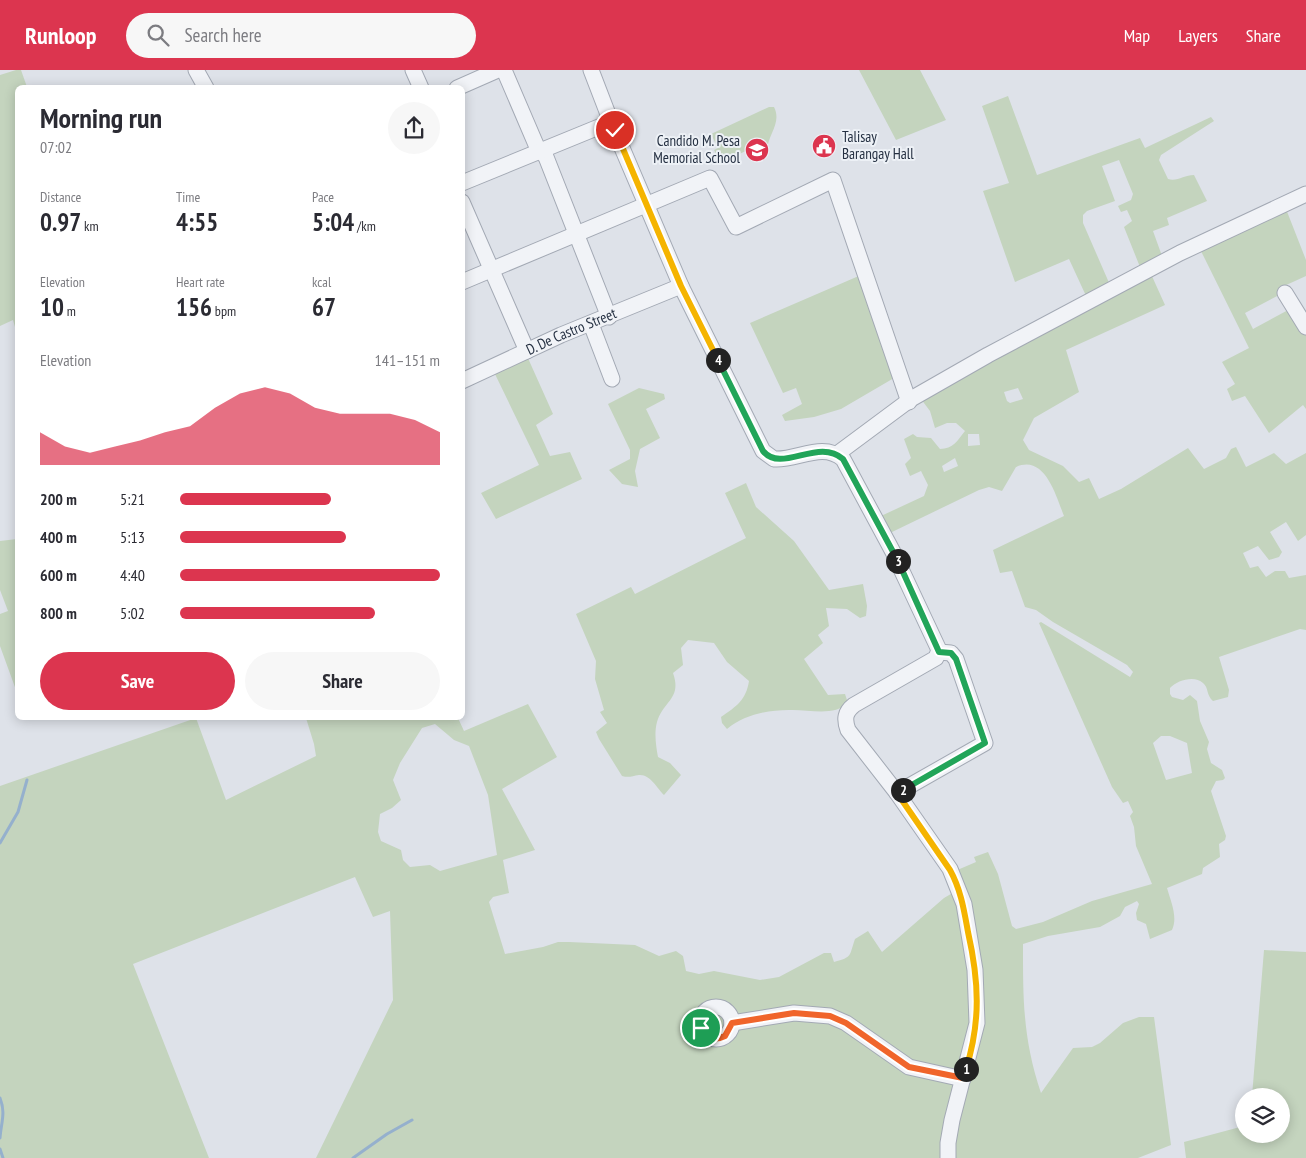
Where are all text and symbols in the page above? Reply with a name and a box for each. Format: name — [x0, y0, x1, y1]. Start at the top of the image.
search box — [126, 13, 476, 58]
text: Runloop — [25, 20, 96, 51]
icon: search — [144, 21, 172, 49]
text: Search here — [184, 23, 262, 47]
text: Map — [1124, 24, 1150, 47]
text: Layers — [1178, 24, 1218, 47]
text: Share — [1246, 24, 1281, 47]
text: Morning run — [40, 99, 162, 136]
button: share — [388, 102, 440, 154]
pin — [594, 109, 636, 151]
icon: check — [601, 116, 629, 144]
place label: Talisay Barangay Hall — [842, 127, 914, 163]
place label: Candido M. Pesa Memorial School — [653, 131, 740, 167]
public building icon: Talisay Barangay Hall — [811, 133, 837, 159]
text: 07:02 — [40, 137, 72, 157]
school or university icon: Candido M. Pesa Memorial School — [744, 137, 770, 163]
text: Distance — [40, 188, 81, 206]
text: Time — [176, 188, 200, 206]
text: Pace — [312, 188, 334, 206]
text: 0.97 — [40, 206, 81, 238]
text: 4:55 — [176, 206, 218, 238]
text: 5:04 — [312, 206, 354, 238]
text: km — [81, 217, 99, 235]
text: /km — [354, 217, 376, 235]
text: Elevation — [40, 273, 85, 291]
text: Heart rate — [176, 273, 225, 291]
text: kcal — [312, 273, 331, 291]
text: 10 — [40, 291, 64, 323]
text: 156 — [176, 291, 212, 323]
text: 67 — [312, 291, 336, 323]
text: m — [64, 302, 76, 320]
text: bpm — [212, 302, 236, 320]
street label: D. De Castro Street — [523, 303, 619, 359]
pin: 4 — [706, 348, 730, 372]
text: Elevation — [40, 350, 91, 370]
text: 141–151 m — [375, 350, 440, 370]
text: 4 — [715, 351, 722, 369]
text: 200 m — [40, 489, 77, 509]
text: 5:21 — [120, 489, 145, 509]
text: 400 m — [40, 527, 77, 547]
text: 5:13 — [120, 527, 145, 547]
pin: 3 — [886, 548, 910, 574]
text: 3 — [895, 552, 902, 570]
text: 600 m — [40, 565, 77, 585]
text: 4:40 — [120, 565, 145, 585]
text: 800 m — [40, 603, 77, 623]
text: 5:02 — [120, 603, 145, 623]
button: Save — [40, 652, 235, 710]
button: Share — [245, 652, 440, 710]
pin: 2 — [890, 778, 916, 802]
text: 2 — [900, 781, 907, 799]
pin — [680, 1007, 722, 1049]
icon: arrive — [687, 1014, 715, 1042]
pin: 1 — [954, 1056, 978, 1082]
text: 1 — [963, 1060, 970, 1078]
map controls — [1235, 1088, 1290, 1143]
button: layers — [1235, 1088, 1290, 1143]

